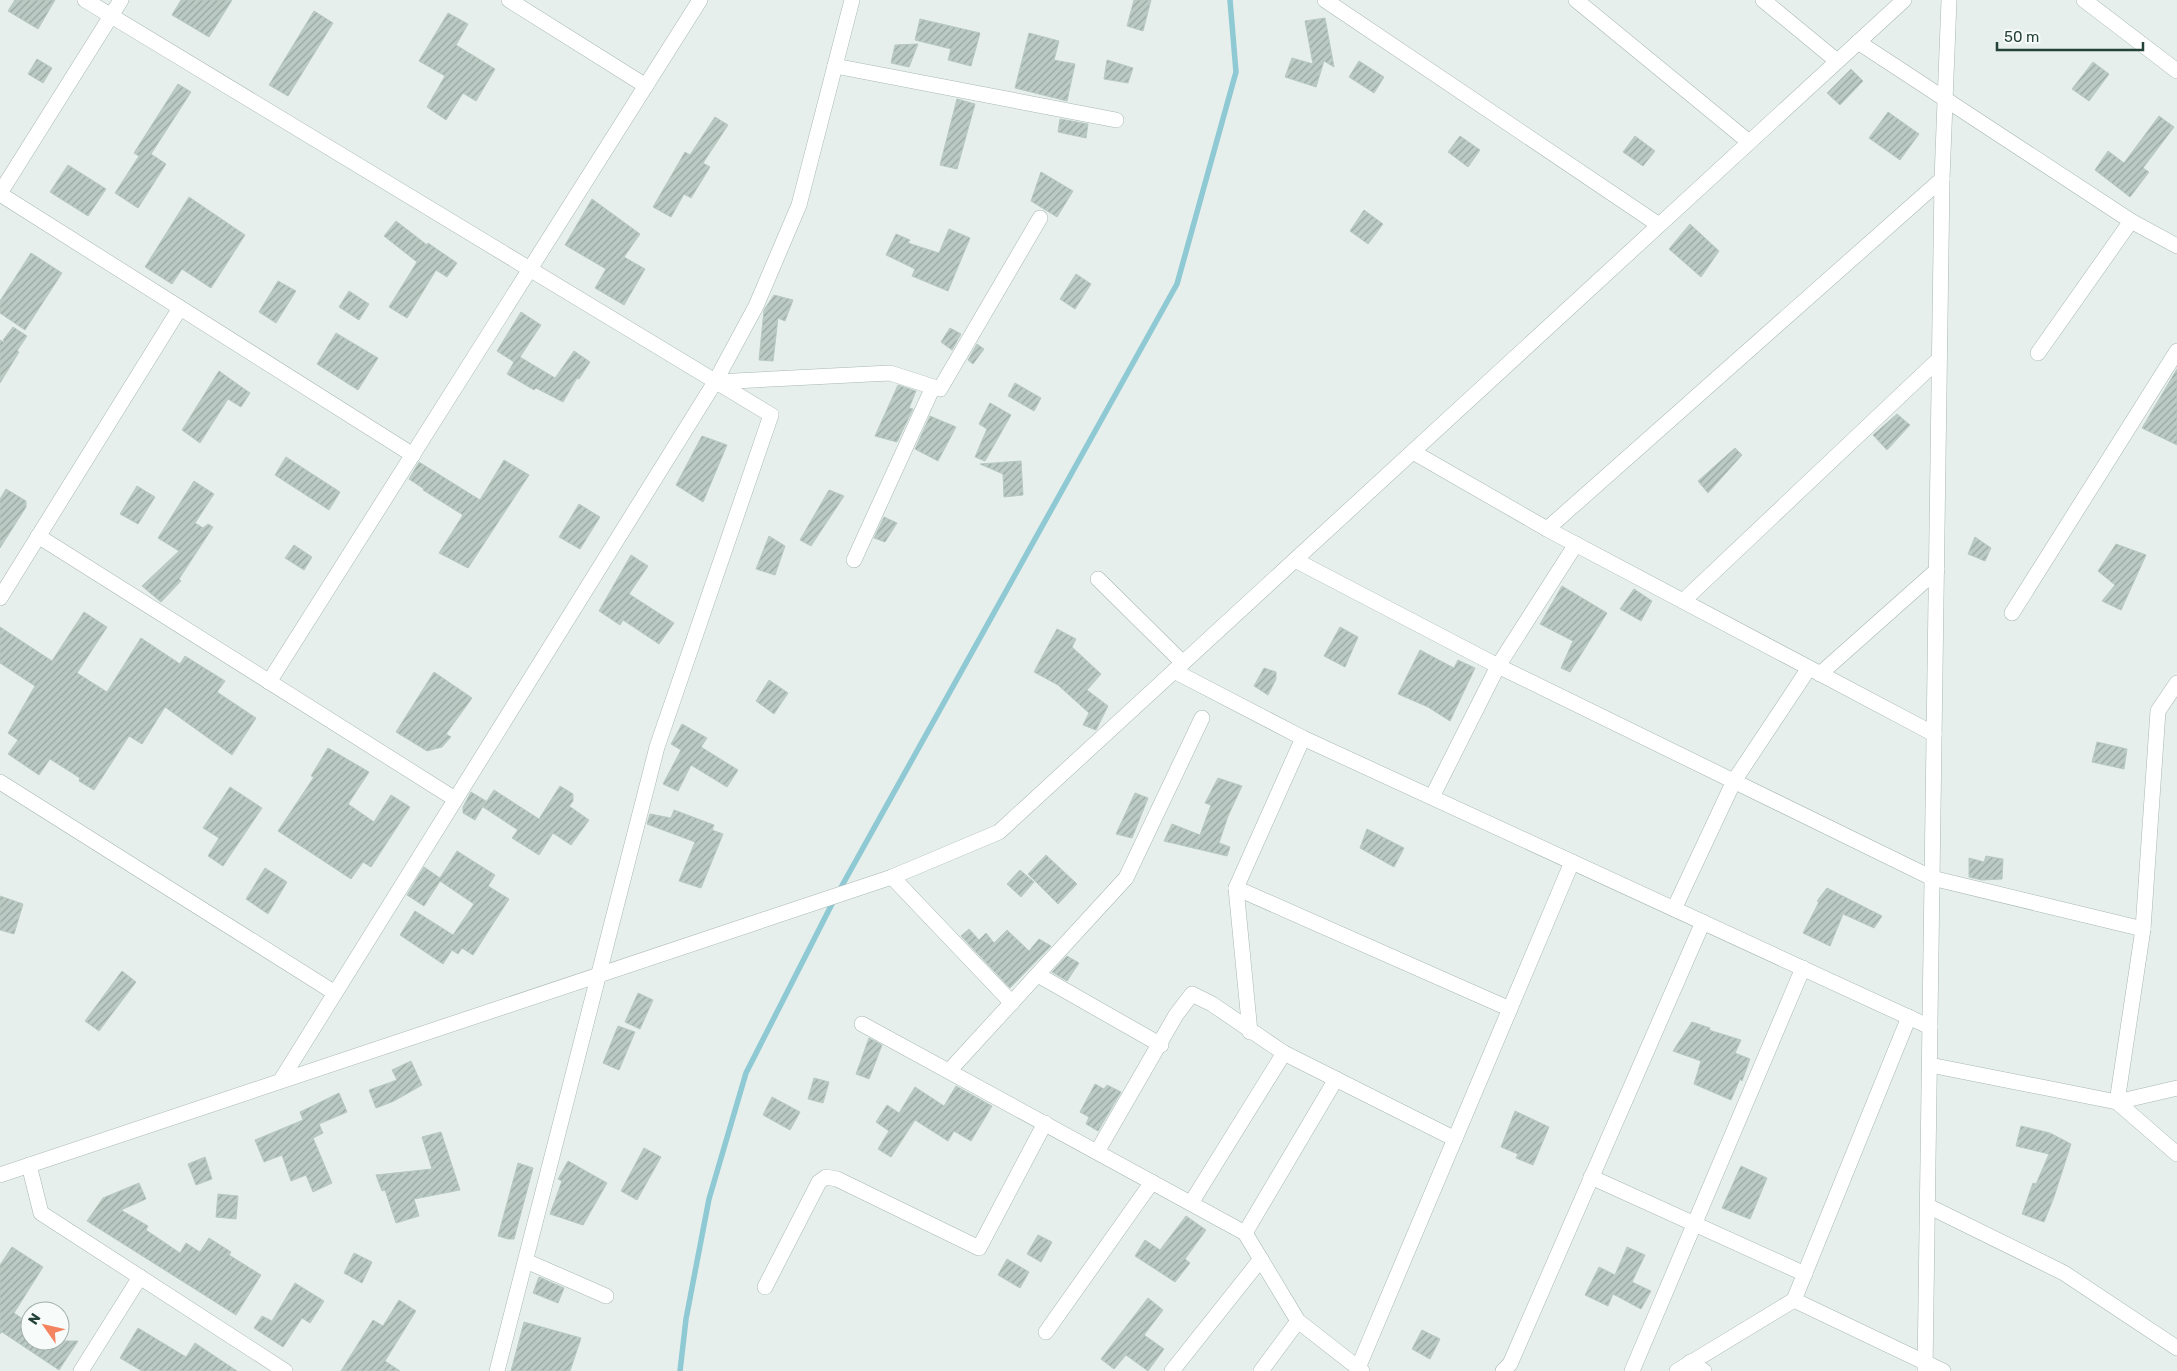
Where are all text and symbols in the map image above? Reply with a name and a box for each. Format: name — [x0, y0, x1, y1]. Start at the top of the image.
scale bar — [1997, 20, 2143, 52]
text: 50 m — [2004, 28, 2039, 46]
north arrow — [20, 1301, 70, 1351]
text: N — [25, 1310, 45, 1328]

